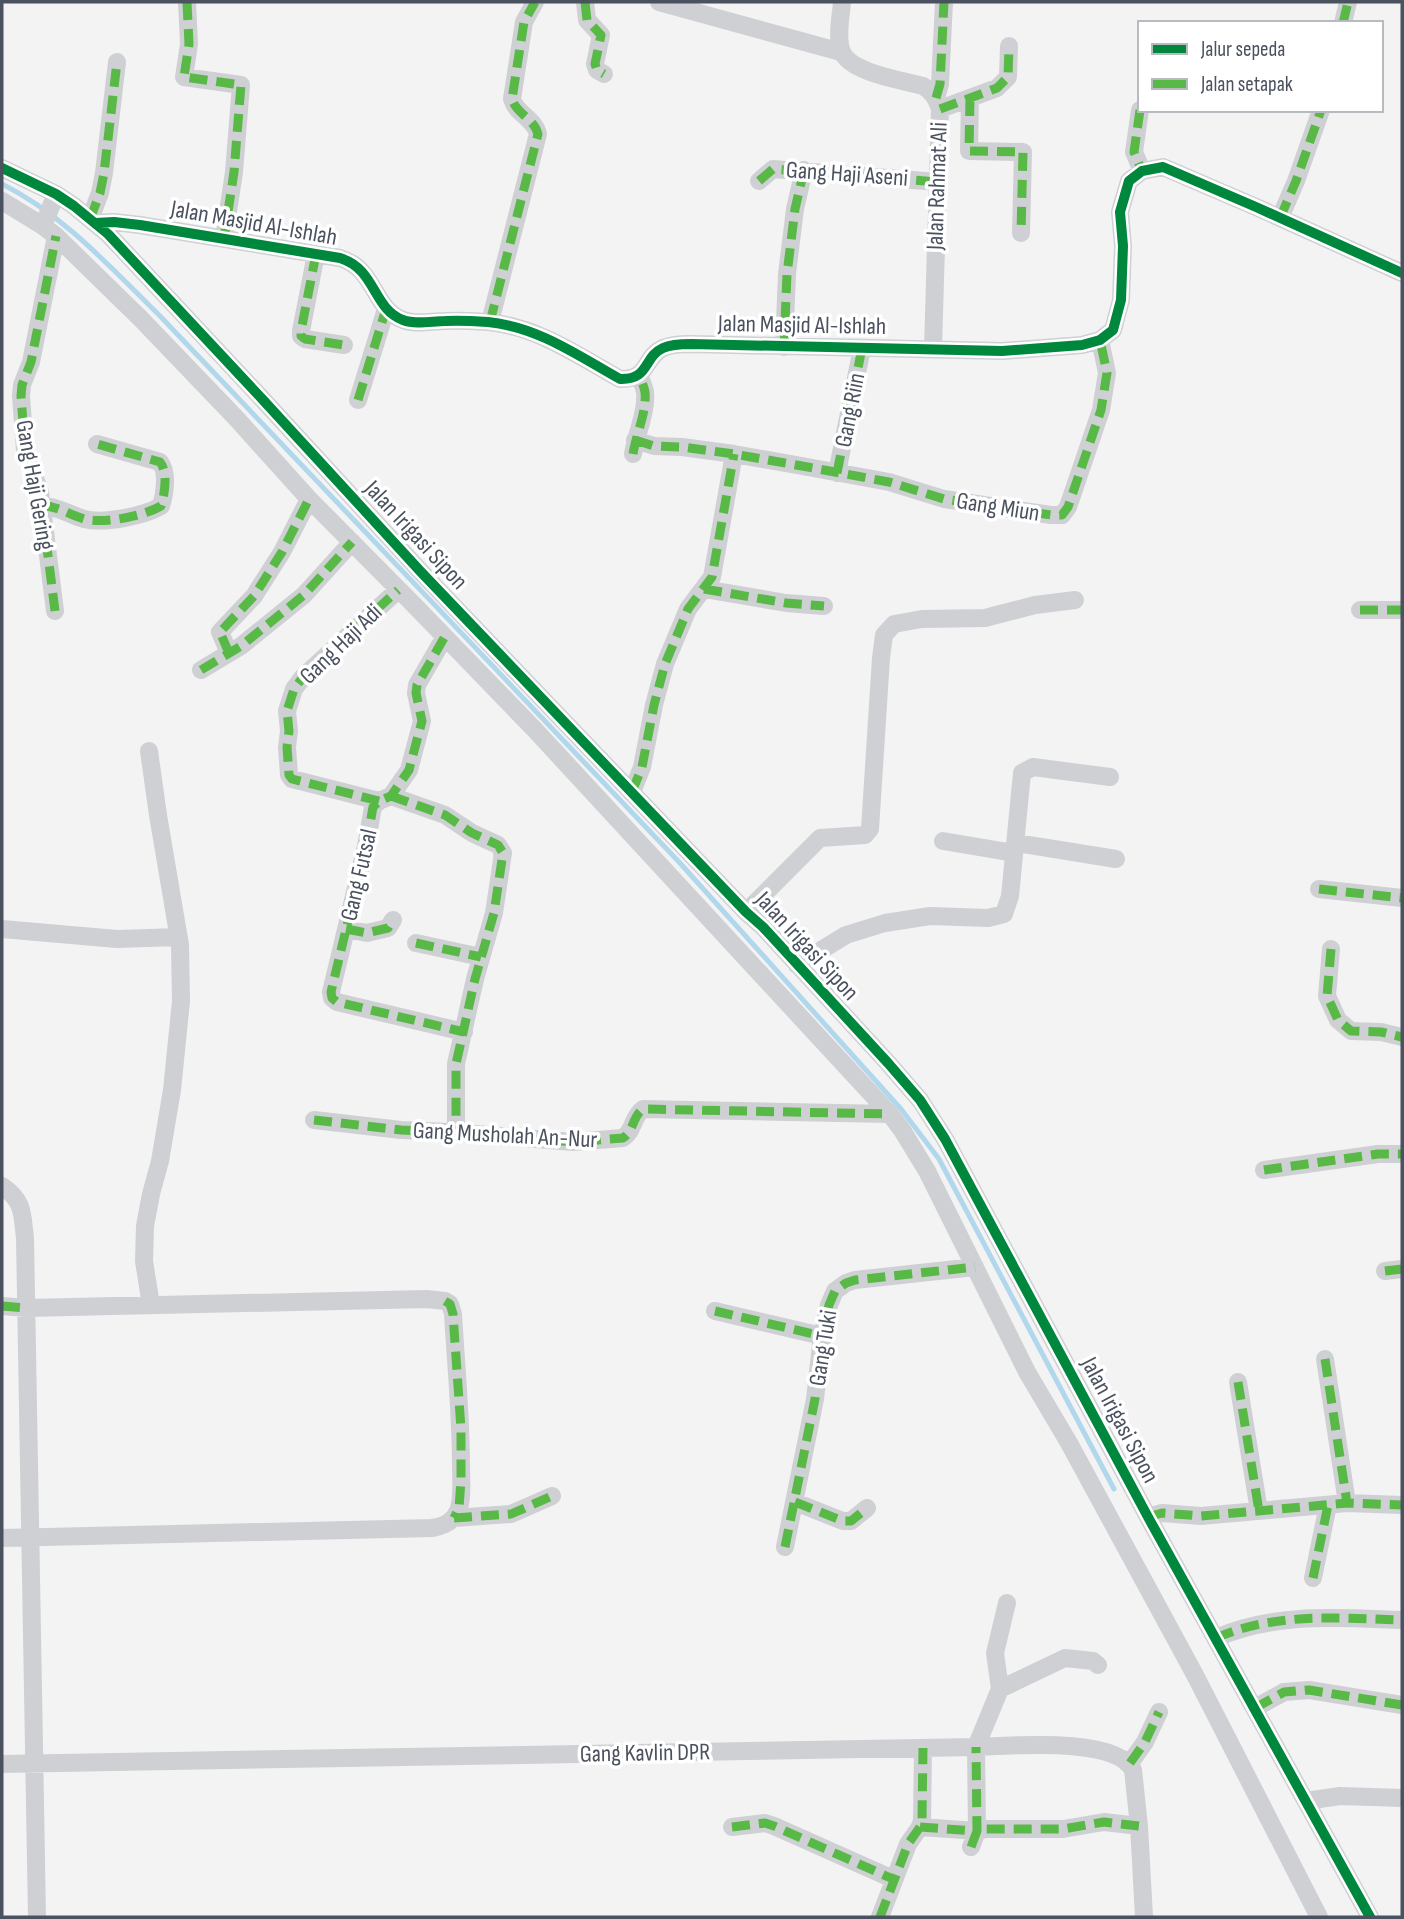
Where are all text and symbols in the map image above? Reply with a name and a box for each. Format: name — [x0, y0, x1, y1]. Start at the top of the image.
legend — [1138, 21, 1383, 112]
text: Jalur sepeda — [1200, 37, 1285, 62]
text: Jalan setapak — [1200, 72, 1293, 97]
street label: Jalan Rahmat Ali — [920, 122, 954, 251]
street label: Gang Haji Aseni — [785, 155, 909, 193]
street label: Jalan Masjid Al-Ishlah — [168, 194, 339, 252]
street label: Jalan Masjid Al-Ishlah — [717, 309, 886, 341]
street label: Gang Riin — [829, 370, 871, 450]
street label: Gang Haji Gering — [9, 418, 61, 552]
street label: Jalan Irigasi Sipon — [357, 474, 474, 596]
street label: Gang Miun — [954, 486, 1042, 528]
street label: Gang Haji Adi — [294, 598, 388, 690]
street label: Gang Futsal — [334, 826, 384, 924]
street label: Jalan Irigasi Sipon — [748, 885, 865, 1007]
street label: Gang Musholah An-Nur — [412, 1116, 598, 1154]
street label: Gang Tuki — [803, 1308, 843, 1388]
street label: Jalan Irigasi Sipon — [1074, 1351, 1165, 1488]
street label: Gang Kavlin DPR — [580, 1737, 710, 1769]

